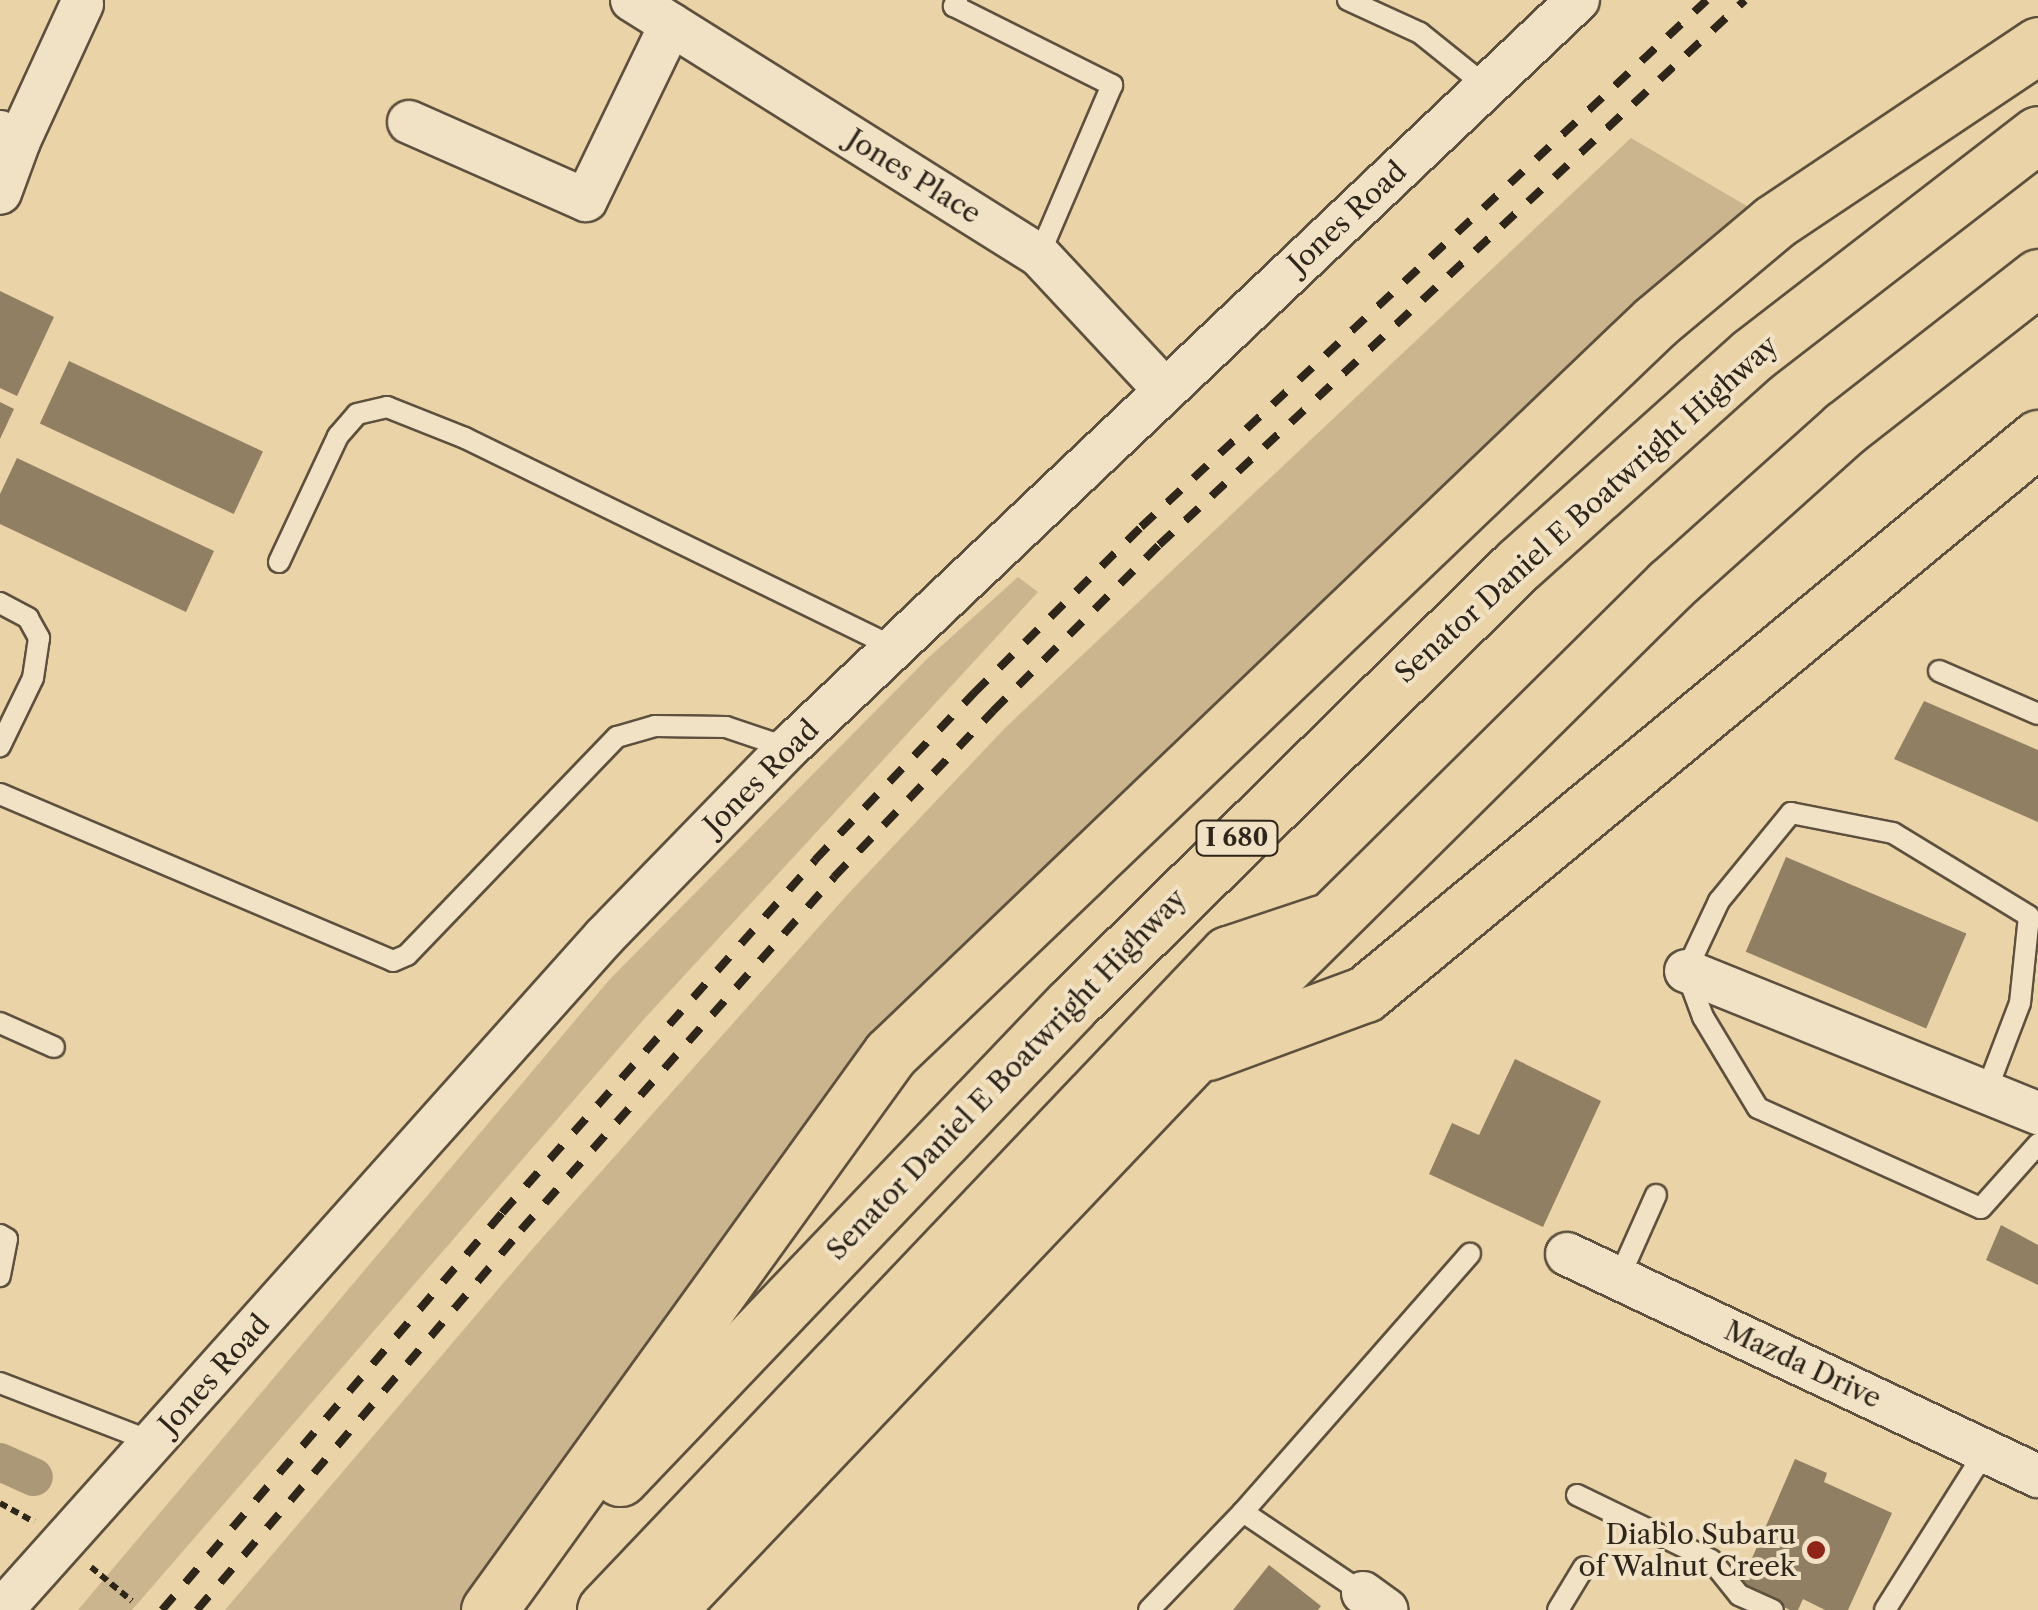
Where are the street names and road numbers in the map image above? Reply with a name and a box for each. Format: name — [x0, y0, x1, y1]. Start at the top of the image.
street label: Jones Place — [841, 122, 987, 230]
street label: Jones Road — [1281, 154, 1413, 280]
street label: Senator Daniel E Boatwright Highway — [1388, 328, 1784, 690]
street label: Jones Road — [697, 713, 825, 841]
road number: I 680 — [1194, 818, 1280, 858]
street label: Senator Daniel E Boatwright Highway — [819, 881, 1193, 1267]
street label: Jones Road — [152, 1307, 276, 1441]
street label: Mazda Drive — [1719, 1313, 1887, 1415]

